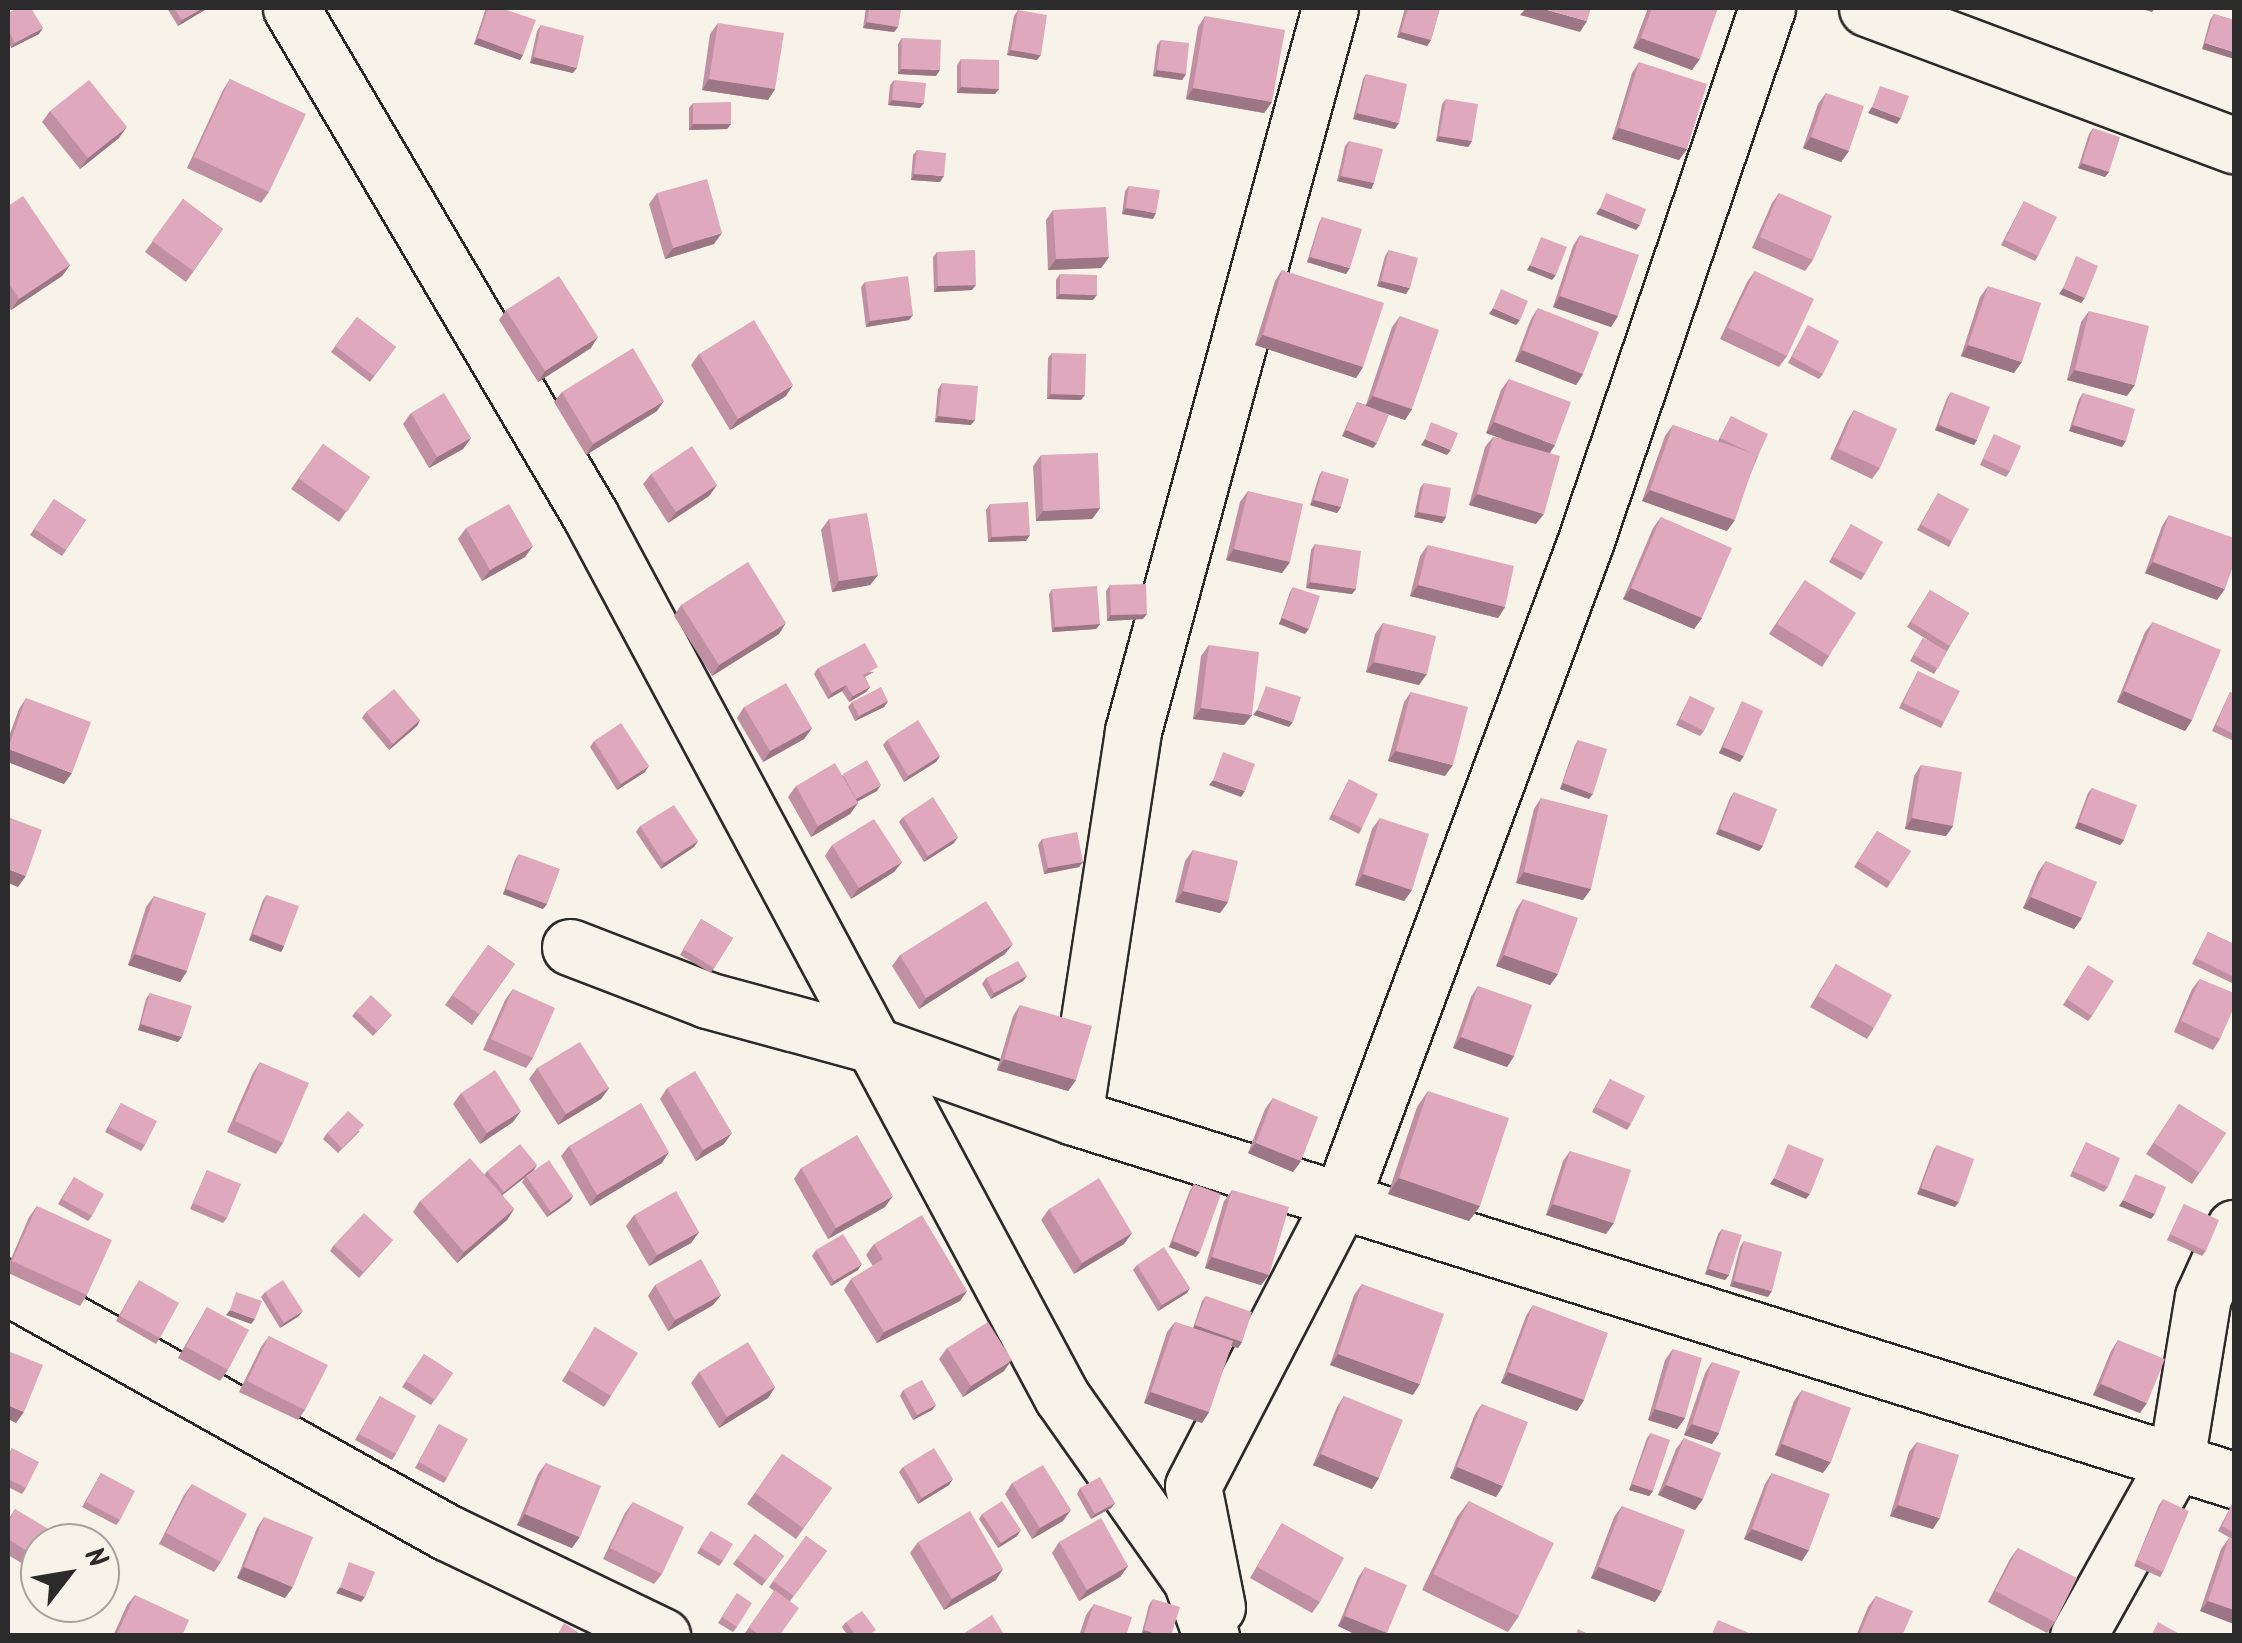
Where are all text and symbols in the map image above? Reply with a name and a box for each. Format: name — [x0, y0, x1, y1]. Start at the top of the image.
north arrow — [20, 1523, 120, 1623]
text: N — [71, 1539, 118, 1577]

